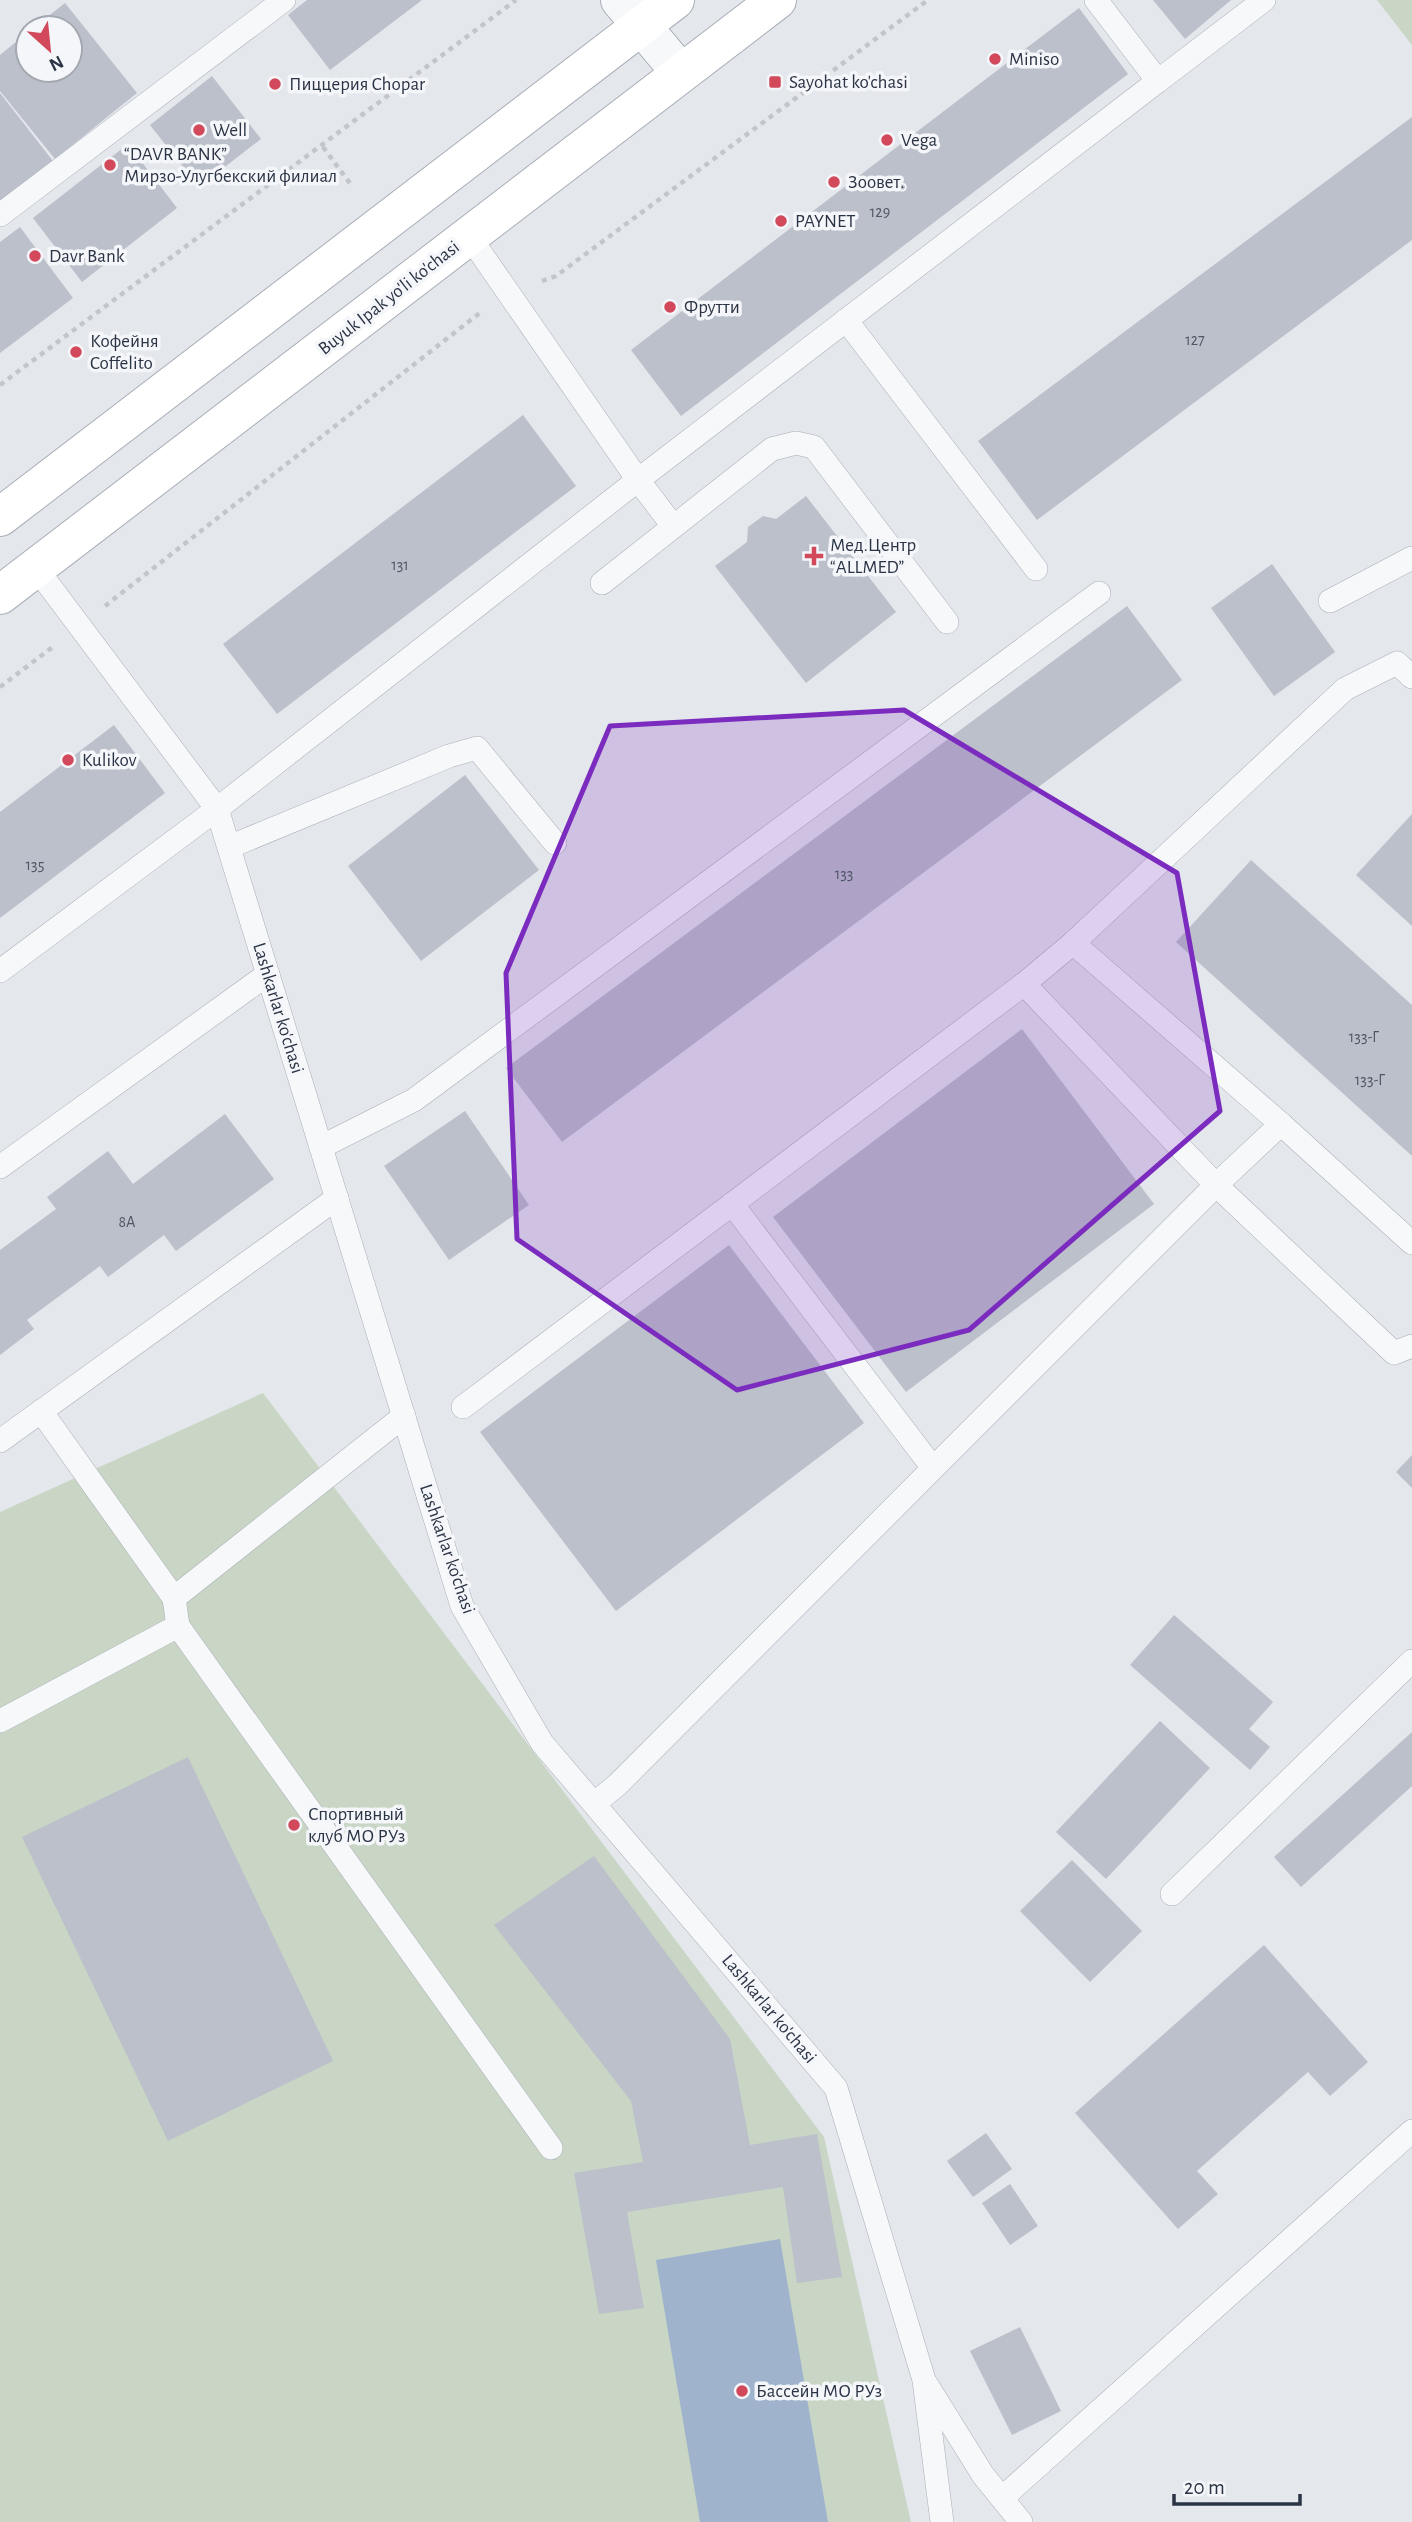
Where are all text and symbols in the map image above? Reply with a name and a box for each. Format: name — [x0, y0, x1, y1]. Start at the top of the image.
north arrow — [14, 14, 84, 84]
place label: Miniso — [1009, 50, 1059, 69]
text: N — [46, 51, 66, 74]
marker: Miniso — [987, 51, 1003, 67]
place label: Sayohat ko'chasi — [789, 73, 908, 92]
marker: Sayohat ko'chasi — [767, 74, 783, 90]
place label: Пиццерия Chopar — [289, 75, 425, 94]
marker: Пиццерия Chopar — [267, 76, 283, 92]
place label: Well — [213, 121, 247, 140]
marker: Well — [191, 122, 207, 138]
place label: Vega — [901, 131, 937, 150]
marker: Vega — [879, 132, 895, 148]
place label: “DAVR BANK” Мирзо-Улугбекский филиал — [124, 145, 337, 186]
marker: “DAVR BANK” Мирзо-Улугбекский филиал — [102, 157, 118, 173]
place label: Зоовет. — [848, 173, 905, 192]
marker: Зоовет. — [826, 174, 842, 190]
house number: 129 — [870, 204, 890, 220]
place label: PAYNET — [795, 212, 855, 231]
marker: PAYNET — [773, 213, 789, 229]
street label: Buyuk Ipak yo'li ko'chasi — [315, 237, 463, 359]
place label: Davr Bank — [49, 247, 125, 266]
marker: Davr Bank — [27, 248, 43, 264]
place label: Фрутти — [684, 298, 740, 317]
marker: Фрутти — [662, 299, 678, 315]
place label: Кофейня Coffelito — [90, 332, 159, 373]
house number: 127 — [1185, 332, 1205, 348]
marker: Кофейня Coffelito — [68, 344, 84, 360]
place label: Мед.Центр “ALLMED” — [830, 536, 916, 577]
marker: Мед.Центр “ALLMED” — [804, 546, 824, 566]
house number: 131 — [391, 557, 409, 573]
place label: Kulikov — [82, 751, 137, 770]
marker: Kulikov — [60, 752, 76, 768]
house number: 135 — [26, 857, 44, 873]
house number: 133 — [835, 866, 853, 882]
street label: Lashkarlar ko'chasi — [249, 940, 307, 1076]
house number: 133-Г — [1349, 1029, 1380, 1045]
house number: 133-Г — [1355, 1072, 1386, 1088]
house number: 8А — [119, 1214, 136, 1230]
street label: Lashkarlar ko'chasi — [416, 1482, 478, 1616]
place label: Спортивный клуб МО РУз — [308, 1805, 405, 1846]
marker: Спортивный клуб МО РУз — [286, 1817, 302, 1833]
street label: Lashkarlar ko'chasi — [718, 1951, 820, 2067]
place label: Бассейн МО РУз — [756, 2382, 882, 2401]
marker: Бассейн МО РУз — [734, 2383, 750, 2399]
scale bar — [1174, 2462, 1300, 2506]
text: 20 m — [1184, 2477, 1225, 2498]

